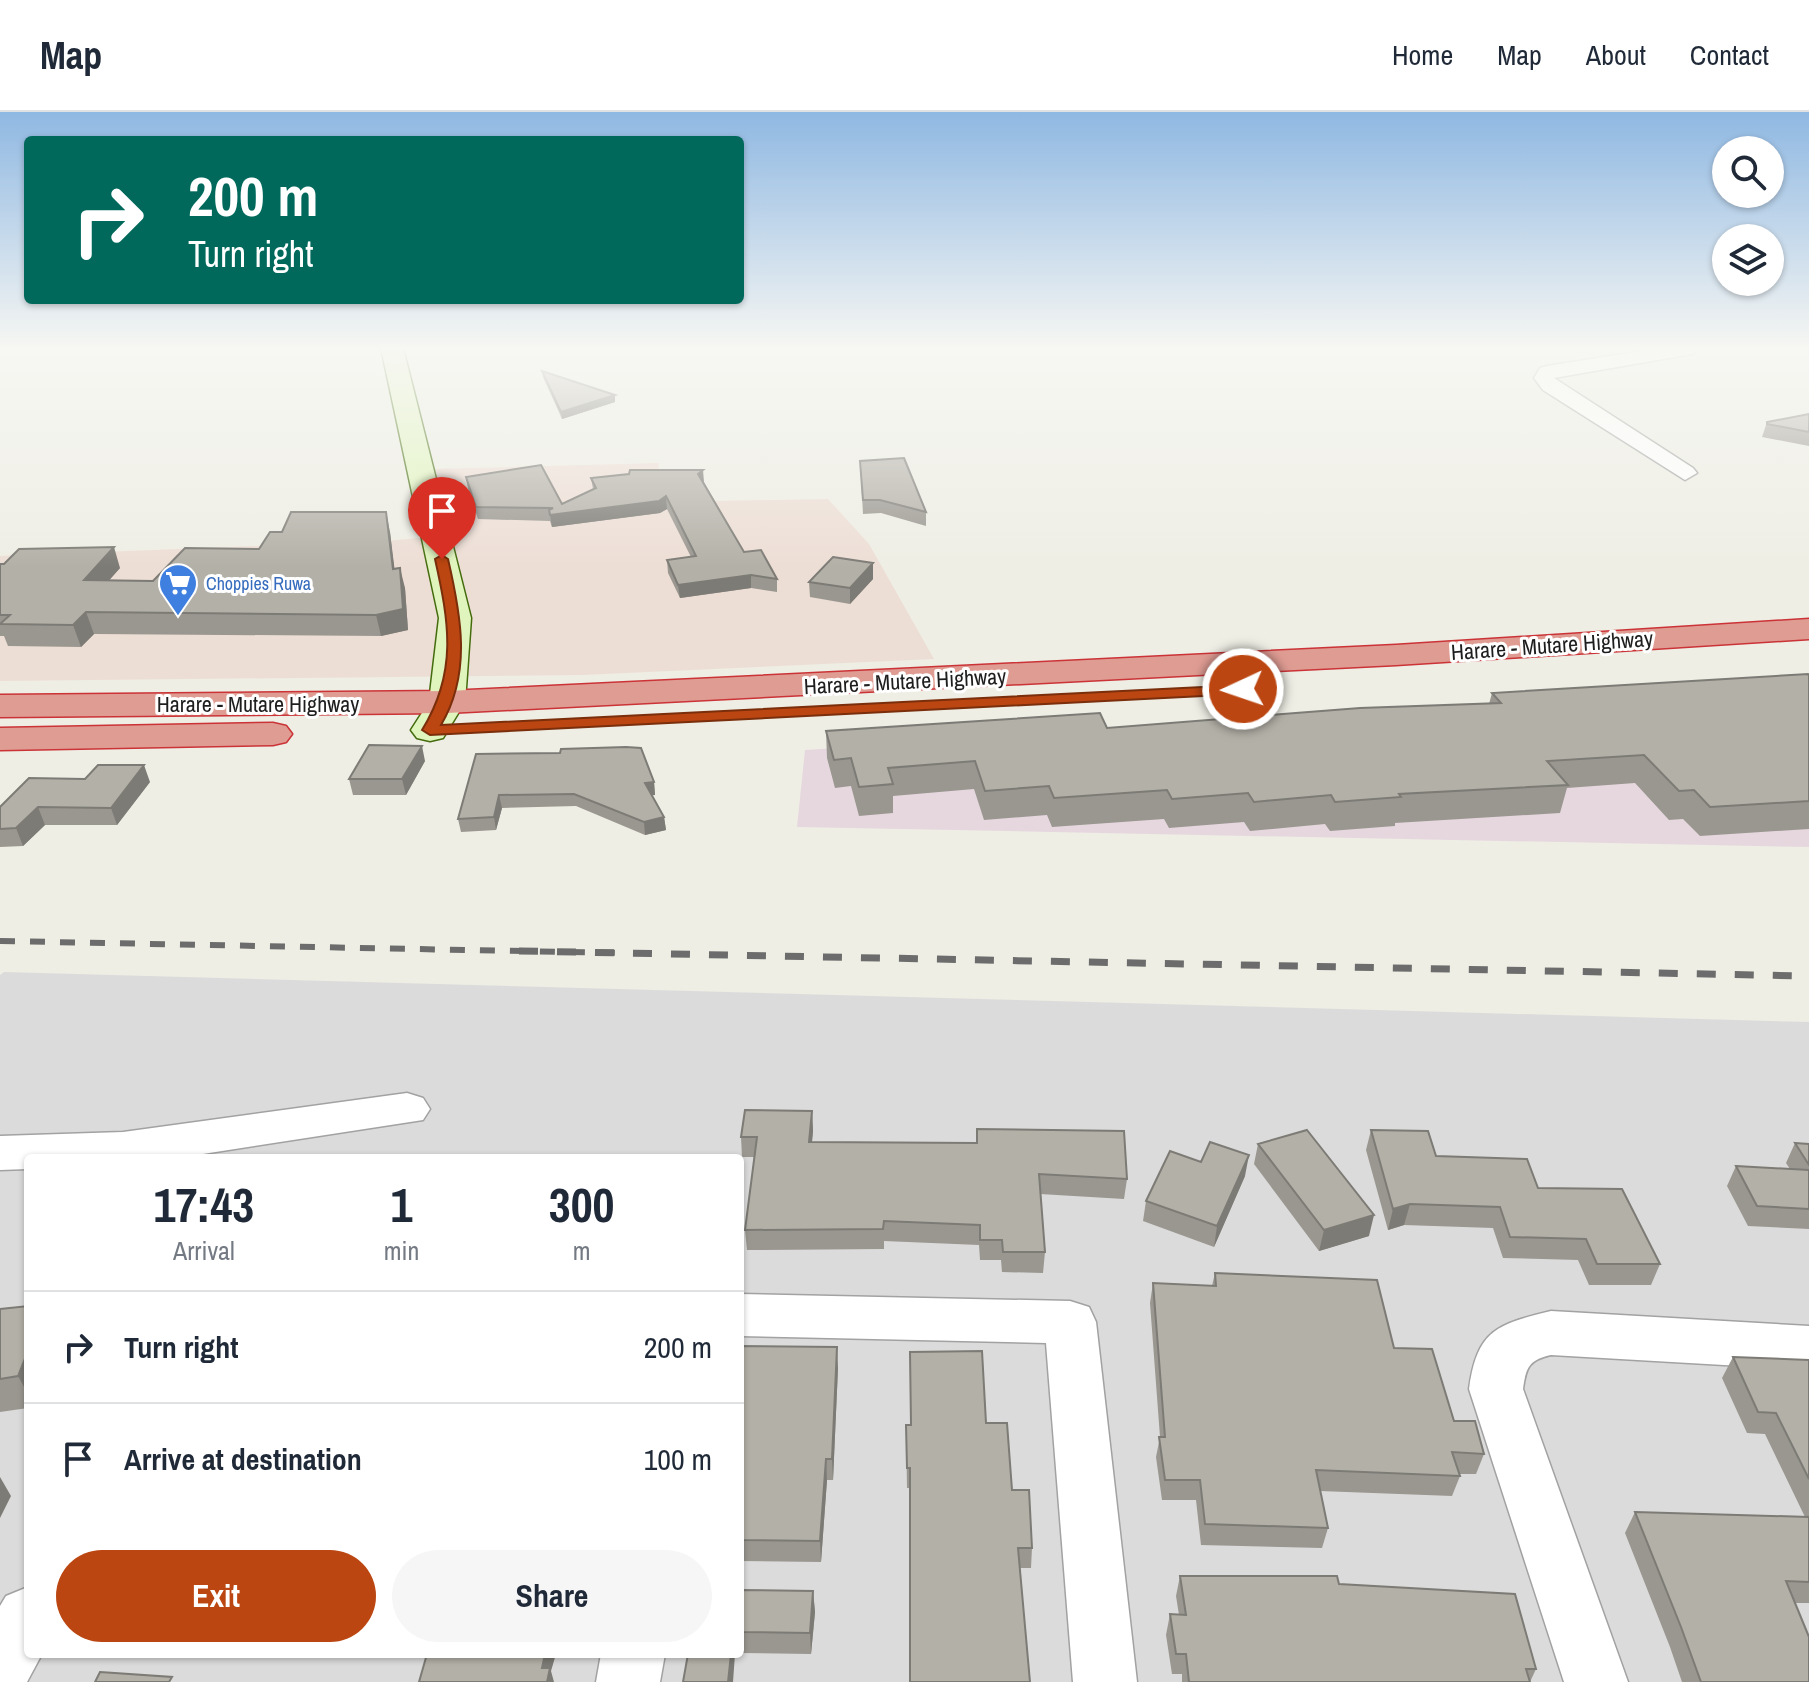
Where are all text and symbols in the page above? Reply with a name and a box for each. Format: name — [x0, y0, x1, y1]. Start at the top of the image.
text: Map — [40, 30, 102, 81]
text: Home — [1392, 36, 1453, 74]
text: Map — [1497, 36, 1542, 74]
text: About — [1586, 36, 1646, 74]
text: Contact — [1690, 36, 1769, 74]
map controls — [1712, 136, 1784, 296]
button: search — [1712, 136, 1784, 208]
text: 200 m — [188, 158, 318, 233]
icon: right — [56, 168, 160, 272]
button: layers — [1712, 224, 1784, 296]
text: Turn right — [188, 230, 313, 278]
pin — [408, 477, 476, 559]
icon: arrive — [420, 489, 464, 533]
supermarket icon: Choppies Ruwa — [157, 562, 199, 617]
place label: Choppies Ruwa — [206, 571, 311, 596]
street label: Harare - Mutare Highway — [1450, 623, 1654, 667]
position arrow — [1201, 647, 1285, 731]
street label: Harare - Mutare Highway — [803, 661, 1007, 701]
street label: Harare - Mutare Highway — [157, 689, 359, 719]
text: 17:43 — [154, 1172, 254, 1237]
text: 1 — [391, 1172, 412, 1237]
text: 300 — [549, 1172, 614, 1237]
text: Arrival — [173, 1233, 235, 1268]
text: min — [384, 1233, 419, 1268]
text: m — [573, 1233, 591, 1268]
icon: right — [56, 1325, 100, 1369]
text: Turn right — [124, 1327, 238, 1367]
text: 200 m — [644, 1327, 712, 1367]
icon: arrive — [56, 1437, 100, 1481]
text: Arrive at destination — [124, 1439, 362, 1479]
text: 100 m — [644, 1439, 712, 1479]
button: Exit — [56, 1550, 376, 1642]
button: Share — [392, 1550, 712, 1642]

